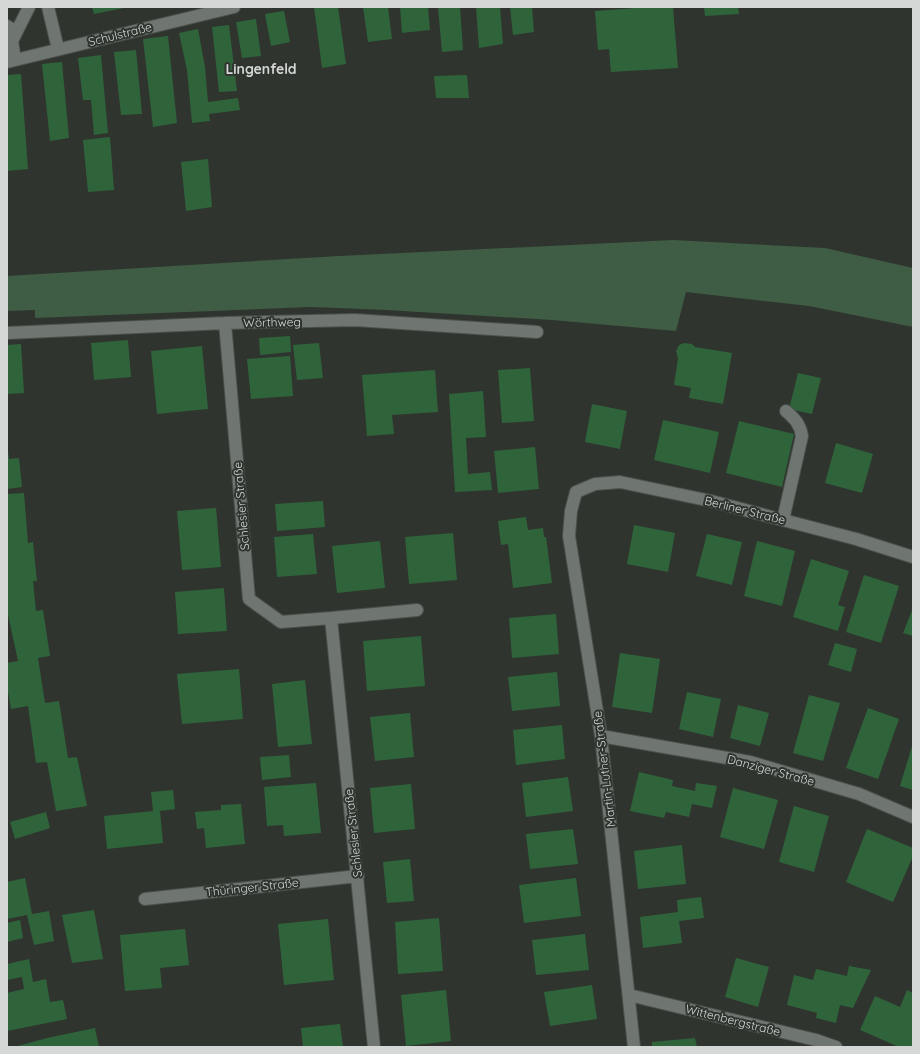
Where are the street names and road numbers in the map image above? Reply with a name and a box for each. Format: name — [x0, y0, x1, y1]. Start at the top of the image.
street label: Schulstraße — [87, 19, 153, 49]
street label: Wörthweg — [243, 314, 301, 330]
street label: Schlesier Straße — [230, 461, 252, 551]
street label: Berliner Straße — [703, 493, 787, 527]
street label: Martin-Luther-Straße — [589, 710, 619, 828]
street label: Danziger Straße — [726, 751, 816, 789]
street label: Schlesier Straße — [341, 788, 365, 878]
street label: Thüringer Straße — [205, 875, 300, 899]
street label: Wittenbergstraße — [684, 1001, 782, 1039]

